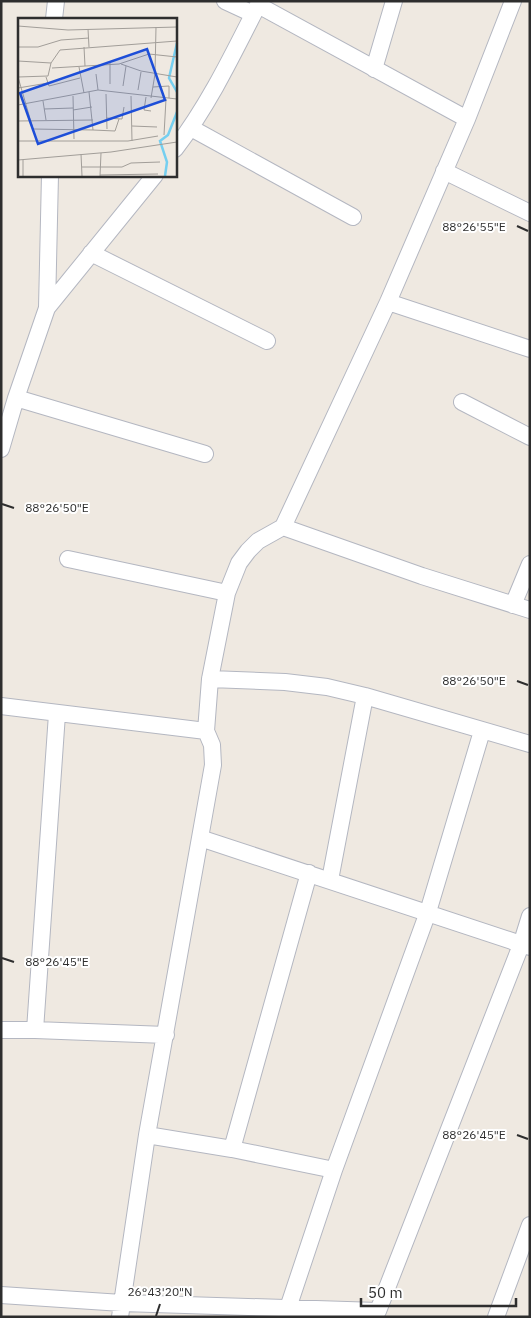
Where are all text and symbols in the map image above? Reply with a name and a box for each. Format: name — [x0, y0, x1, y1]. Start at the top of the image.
inset map — [18, 18, 176, 176]
text: 88°26'55"E — [442, 219, 506, 234]
text: 88°26'50"E — [25, 500, 89, 515]
text: 88°26'50"E — [442, 673, 506, 688]
text: 88°26'45"E — [25, 954, 89, 969]
text: 88°26'45"E — [442, 1127, 506, 1142]
scale bar — [361, 1276, 516, 1308]
text: 50 m — [368, 1283, 403, 1302]
text: 26°43'20"N — [127, 1284, 193, 1299]

